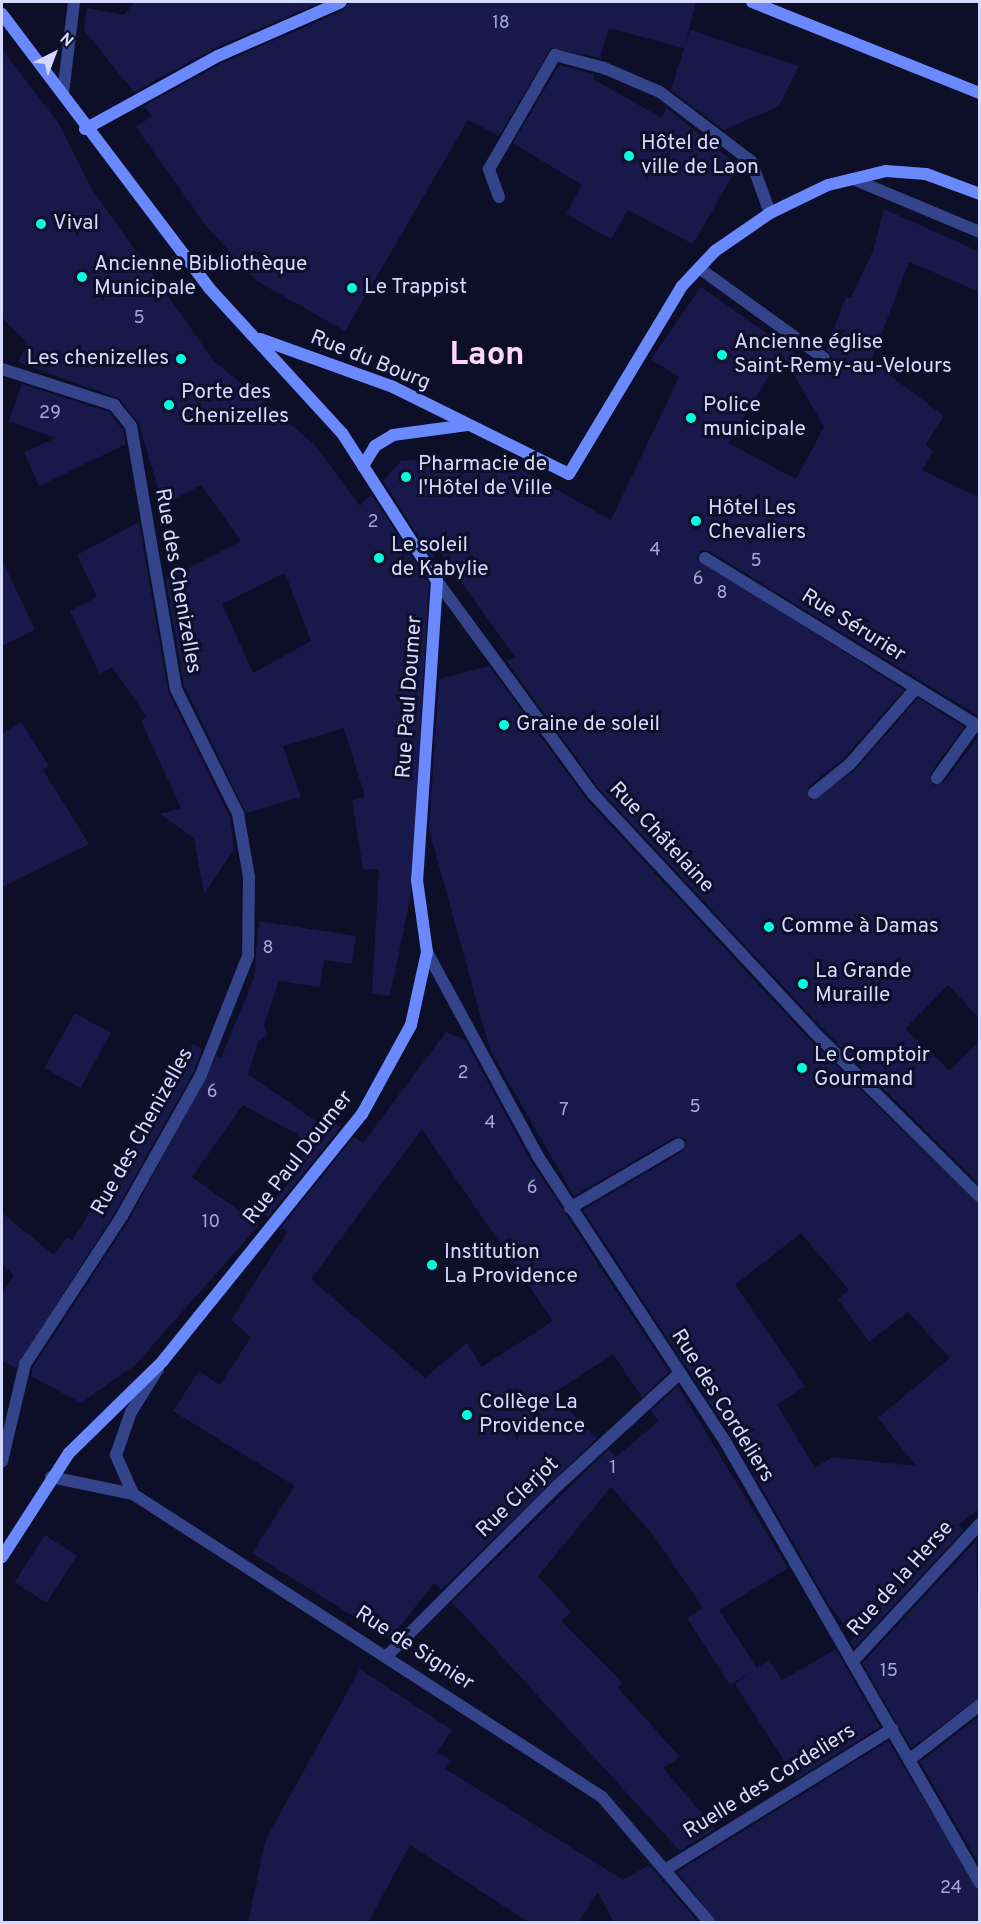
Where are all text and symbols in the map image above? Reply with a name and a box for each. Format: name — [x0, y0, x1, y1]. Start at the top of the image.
house number: 18 — [492, 13, 510, 35]
north arrow — [24, 24, 84, 84]
text: N — [55, 29, 77, 52]
place label: Hôtel de ville de Laon — [641, 131, 759, 181]
marker: Hôtel de ville de Laon — [622, 149, 636, 163]
place label: Vival — [53, 211, 99, 237]
marker: Vival — [34, 217, 48, 231]
place label: Ancienne Bibliothèque Municipale — [94, 252, 307, 302]
marker: Ancienne Bibliothèque Municipale — [75, 270, 89, 284]
place label: Le Trappist — [364, 275, 468, 301]
marker: Le Trappist — [345, 281, 359, 295]
house number: 5 — [133, 308, 145, 330]
street label: Rue du Bourg — [306, 325, 434, 397]
place label: Ancienne église Saint-Remy-au-Velours — [734, 330, 952, 380]
district label: Laon — [449, 337, 525, 377]
place label: Les chenizelles — [26, 346, 169, 372]
marker: Ancienne église Saint-Remy-au-Velours — [715, 348, 729, 362]
marker: Les chenizelles — [174, 352, 188, 366]
place label: Porte des Chenizelles — [181, 380, 289, 430]
place label: Police municipale — [703, 393, 806, 443]
marker: Porte des Chenizelles — [162, 398, 176, 412]
house number: 29 — [39, 403, 61, 425]
marker: Police municipale — [684, 411, 698, 425]
place label: Pharmacie de l'Hôtel de Ville — [418, 452, 553, 502]
marker: Pharmacie de l'Hôtel de Ville — [399, 470, 413, 484]
street label: Rue des Chenizelles — [148, 487, 206, 675]
place label: Hôtel Les Chevaliers — [708, 496, 806, 546]
house number: 2 — [367, 512, 379, 534]
marker: Hôtel Les Chevaliers — [689, 514, 703, 528]
place label: Le soleil de Kabylie — [391, 533, 489, 583]
house number: 4 — [649, 540, 661, 562]
marker: Le soleil de Kabylie — [372, 551, 386, 565]
house number: 5 — [750, 551, 762, 573]
house number: 6 — [693, 569, 703, 591]
house number: 8 — [717, 583, 727, 605]
street label: Rue Sérurier — [796, 584, 910, 668]
street label: Rue Paul Doumer — [392, 615, 428, 779]
place label: Graine de soleil — [516, 712, 660, 738]
marker: Graine de soleil — [497, 718, 511, 732]
street label: Rue Châtelaine — [603, 777, 719, 899]
place label: Comme à Damas — [781, 914, 939, 940]
marker: Comme à Damas — [762, 920, 776, 934]
house number: 8 — [263, 938, 273, 960]
place label: La Grande Muraille — [815, 959, 911, 1009]
marker: La Grande Muraille — [796, 977, 810, 991]
place label: Le Comptoir Gourmand — [814, 1043, 930, 1093]
street label: Rue des Chenizelles — [87, 1044, 199, 1220]
marker: Le Comptoir Gourmand — [795, 1061, 809, 1075]
house number: 2 — [457, 1063, 469, 1085]
house number: 6 — [207, 1082, 217, 1104]
street label: Rue Paul Doumer — [239, 1086, 359, 1230]
house number: 5 — [689, 1097, 701, 1119]
house number: 7 — [559, 1100, 569, 1122]
house number: 4 — [484, 1113, 496, 1135]
house number: 6 — [527, 1178, 537, 1200]
house number: 10 — [202, 1212, 220, 1234]
place label: Institution La Providence — [444, 1240, 578, 1290]
marker: Institution La Providence — [425, 1258, 439, 1272]
street label: Rue des Cordeliers — [665, 1325, 779, 1487]
place label: Collège La Providence — [479, 1390, 585, 1440]
marker: Collège La Providence — [460, 1408, 474, 1422]
street label: Rue Clerjot — [471, 1452, 565, 1544]
house number: 1 — [610, 1458, 616, 1480]
street label: Rue de la Herse — [843, 1516, 959, 1642]
street label: Rue de Signier — [350, 1601, 478, 1697]
house number: 15 — [880, 1661, 898, 1683]
street label: Ruelle des Cordeliers — [679, 1719, 861, 1845]
house number: 24 — [940, 1878, 962, 1900]

